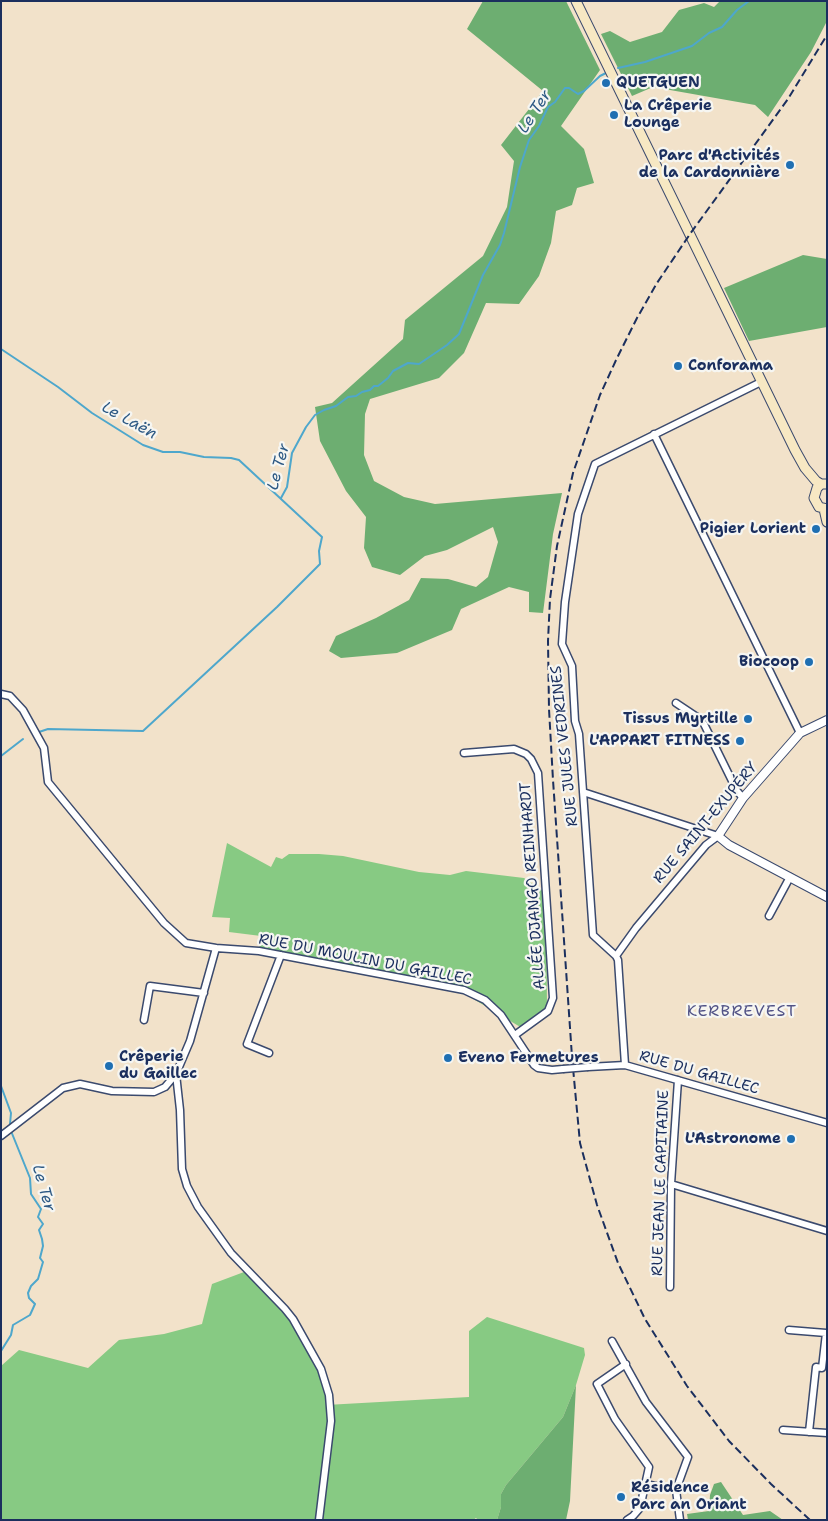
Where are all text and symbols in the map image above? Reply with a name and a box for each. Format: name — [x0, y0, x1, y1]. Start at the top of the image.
place label: QUETGUEN — [616, 74, 700, 92]
marker: QUETGUEN — [600, 77, 612, 89]
water label: Le Ter — [514, 87, 556, 137]
place label: La Crêperie Lounge — [624, 97, 712, 132]
marker: La Crêperie Lounge — [608, 109, 620, 121]
place label: Parc d'Activités de la Cardonnière — [639, 147, 780, 182]
marker: Parc d'Activités de la Cardonnière — [784, 159, 796, 171]
place label: Conforama — [688, 357, 773, 375]
marker: Conforama — [672, 360, 684, 372]
water label: Le Laën — [98, 398, 160, 444]
water label: Le Ter — [264, 442, 294, 492]
place label: Pigier Lorient — [700, 520, 806, 538]
marker: Pigier Lorient — [810, 523, 822, 535]
place label: Biocoop — [739, 653, 799, 671]
marker: Biocoop — [803, 656, 815, 668]
street label: RUE JULES VEDRINES — [548, 665, 582, 827]
place label: Tissus Myrtille — [623, 710, 738, 728]
marker: Tissus Myrtille — [742, 713, 754, 725]
place label: L'APPART FITNESS — [589, 732, 730, 750]
marker: L'APPART FITNESS — [734, 735, 746, 747]
street label: RUE SAINT-EXUPÉRY — [650, 759, 762, 887]
street label: ALLÉE DJANGO REINHARDT — [517, 782, 549, 990]
street label: RUE DU MOULIN DU GAILLEC — [257, 930, 473, 990]
district label: KERBREVEST — [686, 1002, 798, 1022]
street label: RUE DU GAILLEC — [637, 1047, 761, 1099]
place label: Crêperie du Gaillec — [119, 1048, 197, 1083]
place label: Eveno Fermetures — [458, 1049, 599, 1067]
marker: Eveno Fermetures — [442, 1052, 454, 1064]
marker: Crêperie du Gaillec — [103, 1060, 115, 1072]
street label: RUE JEAN LE CAPITAINE — [649, 1090, 673, 1276]
place label: L'Astronome — [685, 1130, 781, 1148]
marker: L'Astronome — [785, 1133, 797, 1145]
water label: Le Ter — [27, 1163, 59, 1213]
place label: Résidence Parc an Oriant — [631, 1479, 747, 1514]
marker: Résidence Parc an Oriant — [615, 1491, 627, 1503]

